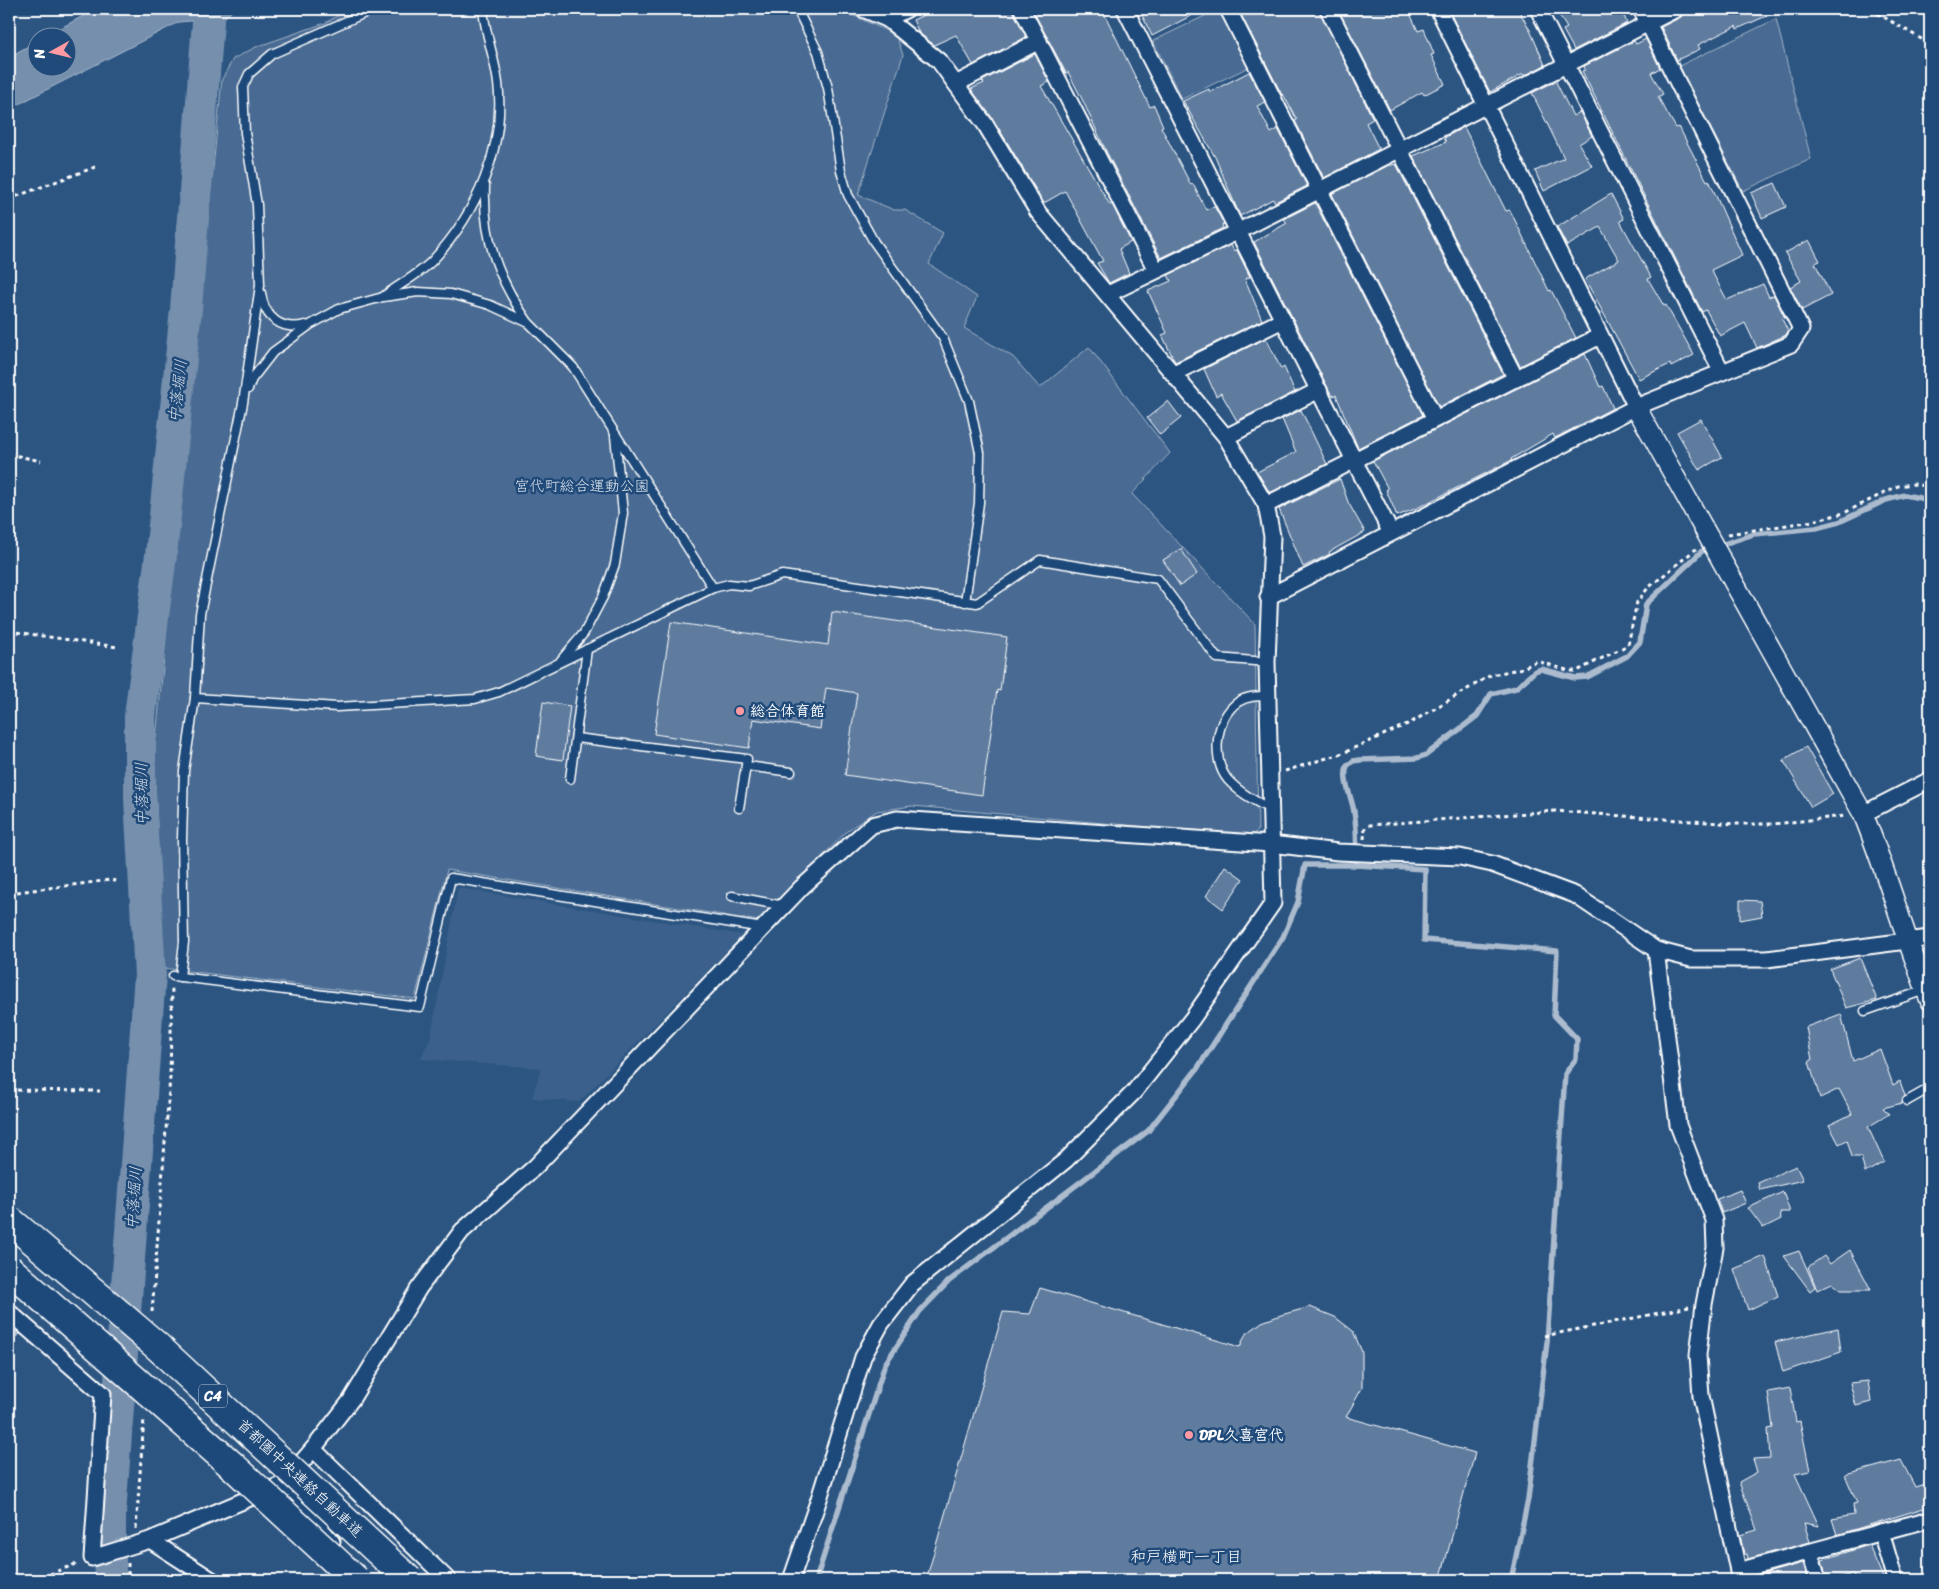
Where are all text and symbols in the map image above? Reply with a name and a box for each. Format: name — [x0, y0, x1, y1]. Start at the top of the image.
north arrow — [28, 28, 78, 78]
text: N — [27, 47, 53, 61]
water label: 中落堀川 — [160, 358, 195, 424]
park label: 宮代町総合運動公園 — [514, 473, 650, 499]
place label: 総合体育館 — [750, 698, 825, 724]
marker: 総合体育館 — [734, 705, 746, 717]
water label: 中落堀川 — [126, 762, 157, 826]
water label: 中落堀川 — [117, 1165, 150, 1231]
road number: C4 — [199, 1384, 227, 1408]
street label: 首都圏中央連絡自動車道 — [231, 1412, 369, 1544]
place label: DPL久喜宮代 — [1199, 1422, 1284, 1448]
marker: DPL久喜宮代 — [1183, 1429, 1195, 1441]
district label: 和戸横町一丁目 — [1130, 1542, 1242, 1571]

